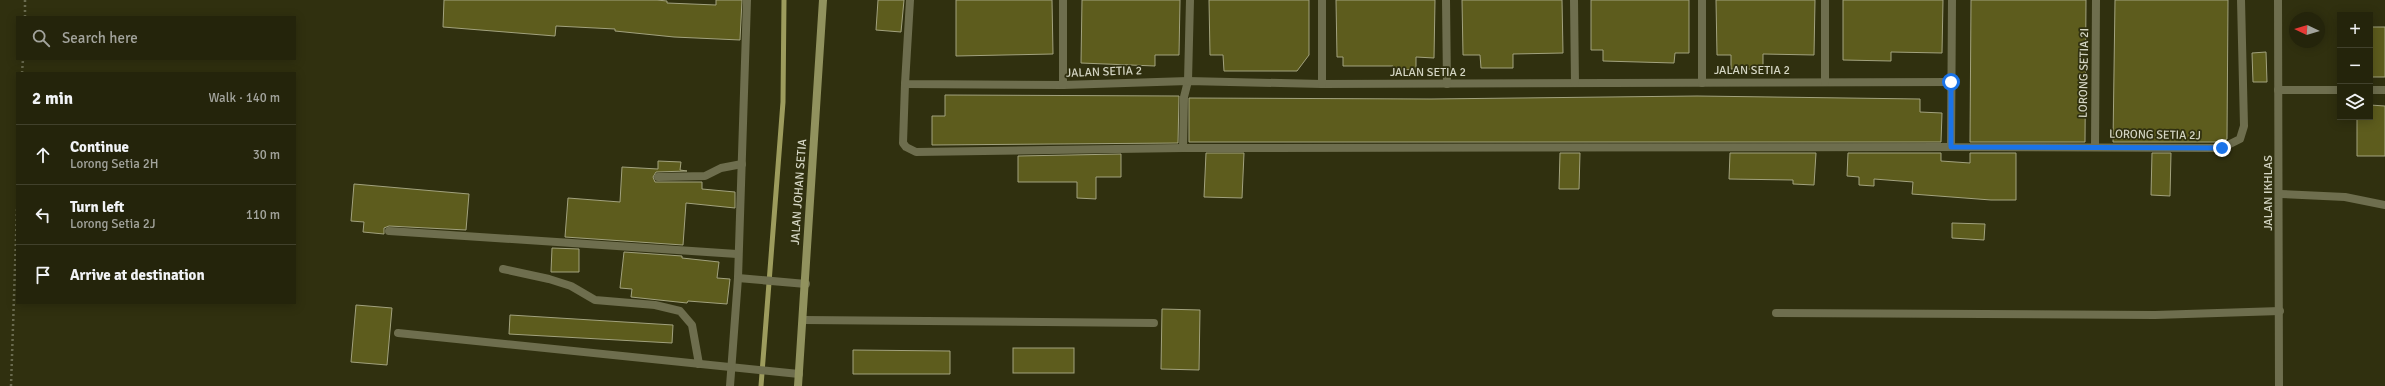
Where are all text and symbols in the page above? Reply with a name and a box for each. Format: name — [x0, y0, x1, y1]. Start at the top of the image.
north arrow — [2289, 12, 2325, 48]
map controls — [2337, 12, 2373, 120]
button: + — [2337, 12, 2373, 48]
search box — [16, 16, 296, 60]
icon: search — [30, 27, 52, 49]
street label: LORONG SETIA 2I — [2076, 28, 2092, 118]
text: Search here — [62, 29, 138, 47]
button: − — [2337, 48, 2373, 84]
street label: JALAN SETIA 2 — [1066, 63, 1142, 81]
street label: JALAN SETIA 2 — [1714, 63, 1790, 78]
street label: JALAN SETIA 2 — [1390, 65, 1466, 80]
route start — [1942, 73, 1960, 91]
button: layers — [2337, 84, 2373, 120]
text: 2 min — [32, 88, 73, 109]
text: Walk · 140 m — [209, 90, 280, 106]
street label: LORONG SETIA 2J — [2109, 127, 2201, 143]
text: Continue — [70, 138, 129, 156]
street label: JALAN JOHAN SETIA — [788, 138, 810, 246]
route end — [2213, 139, 2231, 157]
icon: ahead — [32, 144, 54, 166]
text: 30 m — [253, 147, 280, 163]
street label: JALAN IKHLAS — [2261, 155, 2276, 231]
text: Lorong Setia 2H — [70, 156, 158, 172]
text: Turn left — [70, 198, 124, 216]
icon: left — [32, 204, 54, 226]
text: 110 m — [246, 207, 280, 223]
text: Lorong Setia 2J — [70, 216, 156, 232]
icon: arrive — [32, 264, 54, 286]
text: Arrive at destination — [70, 266, 205, 284]

